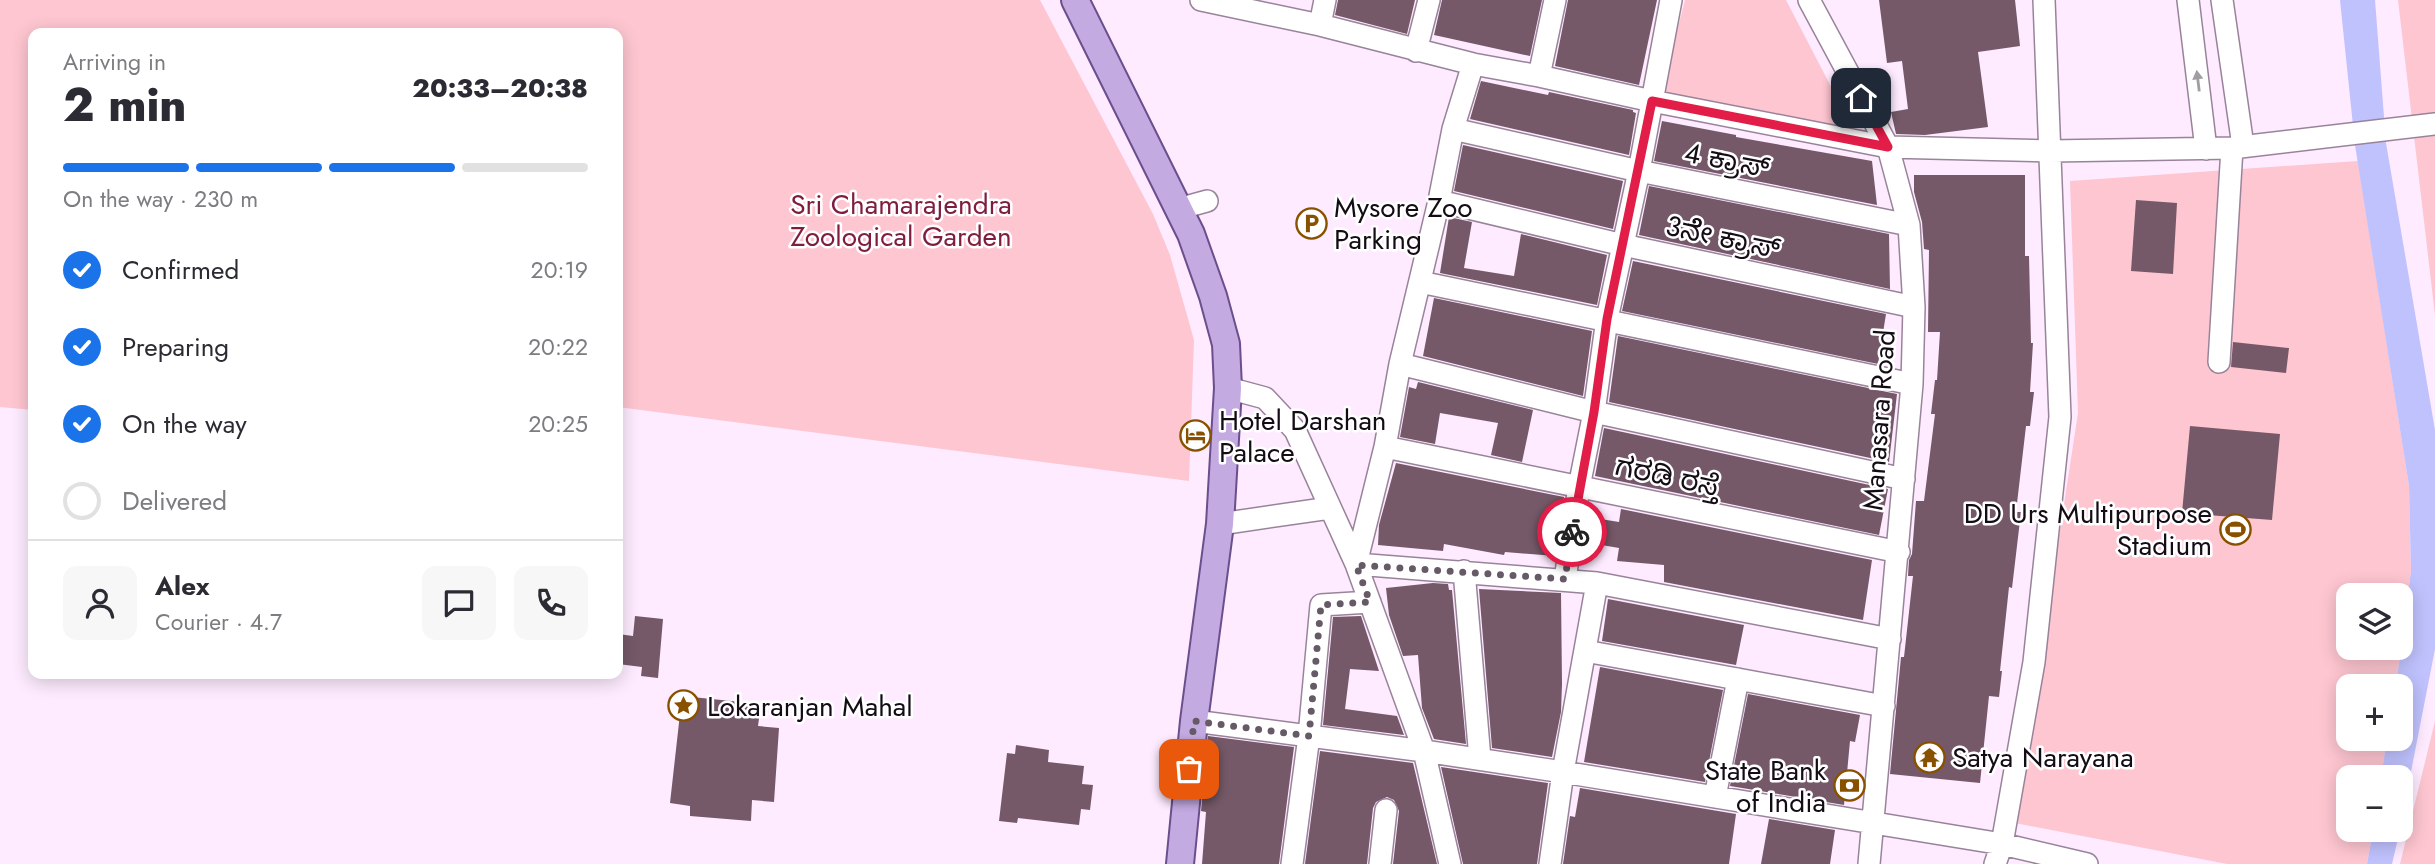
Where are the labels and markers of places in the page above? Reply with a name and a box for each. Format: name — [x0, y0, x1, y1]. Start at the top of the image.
pin — [1831, 68, 1891, 128]
place label: Mysore Zoo Parking — [1334, 187, 1473, 260]
parking icon: Mysore Zoo Parking — [1294, 206, 1328, 240]
place label: Hotel Darshan Palace — [1219, 400, 1387, 473]
hotel icon: Hotel Darshan Palace — [1179, 419, 1213, 453]
place label: DD Urs Multipurpose Stadium — [1964, 493, 2212, 566]
sports icon: DD Urs Multipurpose Stadium — [2218, 512, 2252, 546]
place label: Lokaranjan Mahal — [707, 686, 913, 727]
place icon: Lokaranjan Mahal — [667, 689, 701, 723]
place label: Satya Narayana — [1952, 737, 2134, 778]
pin — [1159, 739, 1219, 799]
temple icon: Satya Narayana — [1912, 740, 1946, 774]
place label: State Bank of India — [1705, 750, 1827, 823]
bank icon: State Bank of India — [1832, 769, 1866, 803]

